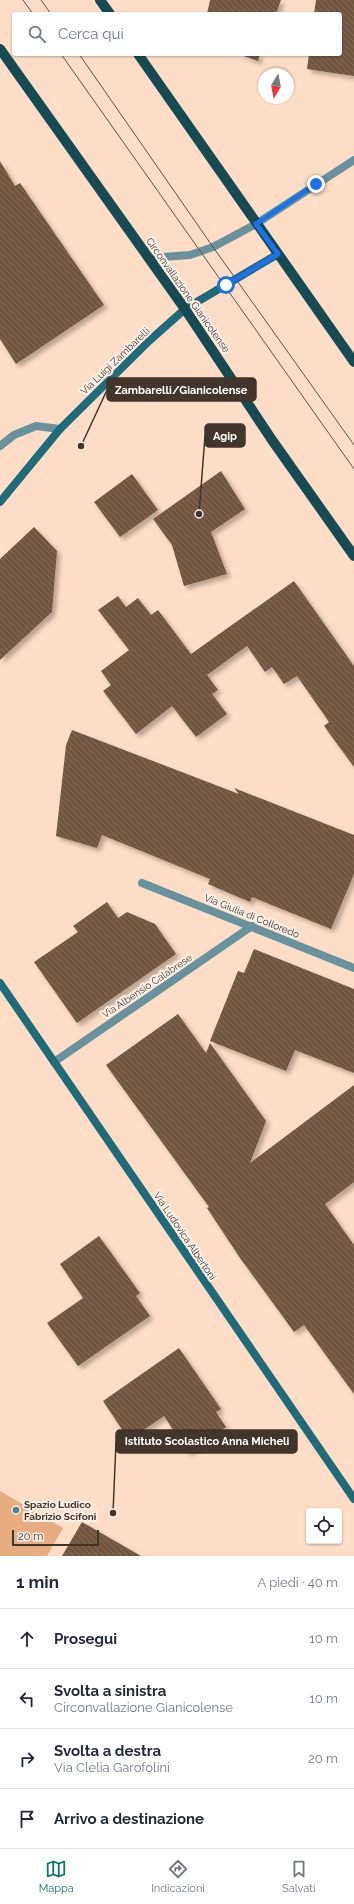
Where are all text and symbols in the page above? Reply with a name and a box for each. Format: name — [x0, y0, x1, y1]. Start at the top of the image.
search box — [12, 12, 342, 56]
icon: search — [26, 23, 48, 45]
text: Cerca qui — [58, 25, 124, 43]
north arrow — [258, 68, 294, 104]
route end — [307, 175, 325, 193]
street label: Circonvallazione Gianicolense — [144, 235, 232, 355]
route start — [217, 276, 235, 294]
street label: Via Luigi Zambarelli — [78, 325, 152, 397]
callout: Zambarelli/Gianicolense — [107, 378, 256, 401]
text: Zambarelli/Gianicolense — [115, 384, 248, 397]
callout: Agip — [205, 424, 245, 447]
text: Agip — [213, 430, 237, 443]
street label: Via Giulia di Colloredo — [203, 892, 301, 940]
street label: Via Albensio Calabrese — [100, 952, 194, 1020]
street label: Via Ludovica Albertoni — [151, 1190, 219, 1282]
callout: Istituto Scolastico Anna Micheli — [116, 1430, 297, 1453]
text: Istituto Scolastico Anna Micheli — [125, 1435, 289, 1448]
place label: Spazio Ludico Fabrizio Scifoni — [24, 1499, 96, 1522]
marker: Spazio Ludico Fabrizio Scifoni — [11, 1505, 21, 1515]
map controls — [306, 1508, 342, 1544]
button: locate — [306, 1508, 342, 1544]
scale bar — [12, 1528, 99, 1547]
text: 20 m — [18, 1530, 43, 1543]
text: 1 min — [16, 1572, 59, 1592]
text: A piedi · 40 m — [257, 1575, 338, 1590]
icon: ahead — [16, 1628, 38, 1650]
text: Prosegui — [54, 1630, 117, 1648]
text: 10 m — [309, 1631, 338, 1646]
text: Svolta a sinistra — [54, 1682, 166, 1700]
icon: left — [16, 1688, 38, 1710]
text: 10 m — [309, 1691, 338, 1706]
text: Circonvallazione Gianicolense — [54, 1700, 233, 1715]
text: Svolta a destra — [54, 1742, 161, 1760]
icon: right — [16, 1748, 38, 1770]
text: 20 m — [308, 1751, 338, 1766]
text: Via Clelia Garofolini — [54, 1760, 170, 1775]
icon: arrive — [16, 1808, 38, 1830]
text: Arrivo a destinazione — [54, 1810, 204, 1828]
tab: Mappa — [39, 1858, 74, 1895]
tab: Indicazioni — [151, 1858, 205, 1895]
tab: Salvati — [282, 1858, 315, 1895]

